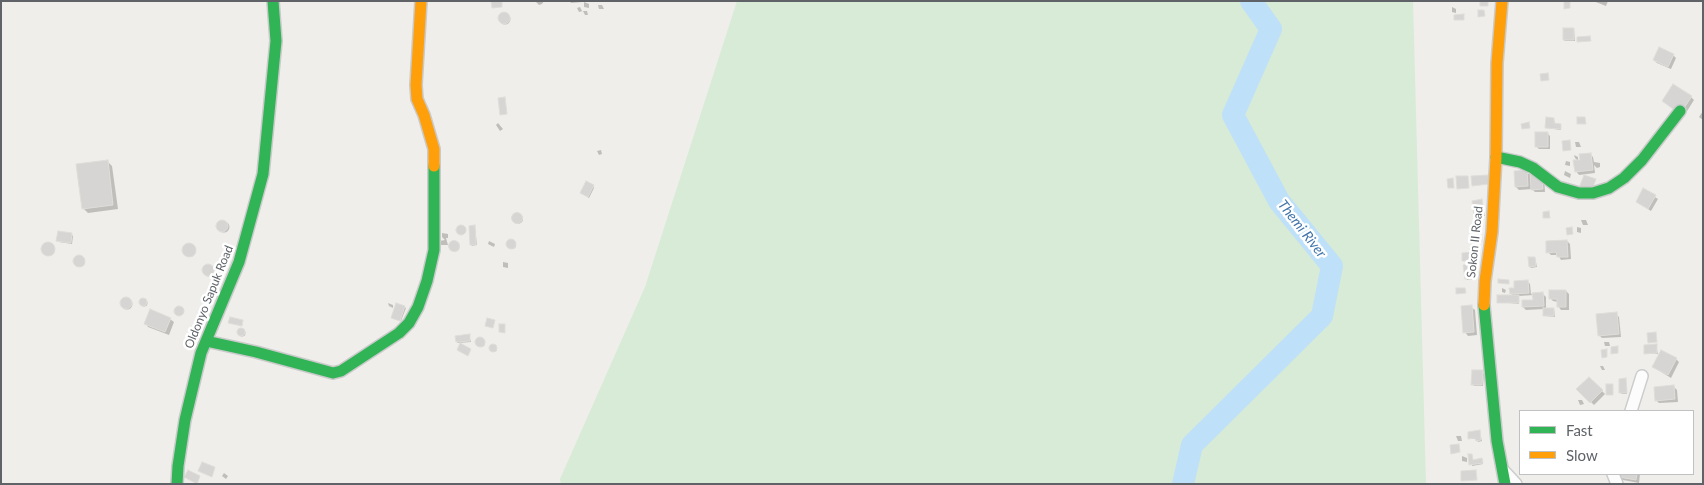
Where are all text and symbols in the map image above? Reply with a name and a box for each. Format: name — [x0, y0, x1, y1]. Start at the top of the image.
water label: Themi River — [1274, 197, 1330, 261]
street label: Sokon II Road — [1464, 205, 1486, 279]
street label: Oldonyo Sapuk Road — [182, 243, 236, 351]
legend — [1519, 410, 1694, 475]
text: Fast — [1566, 421, 1593, 439]
text: Slow — [1566, 446, 1598, 464]

